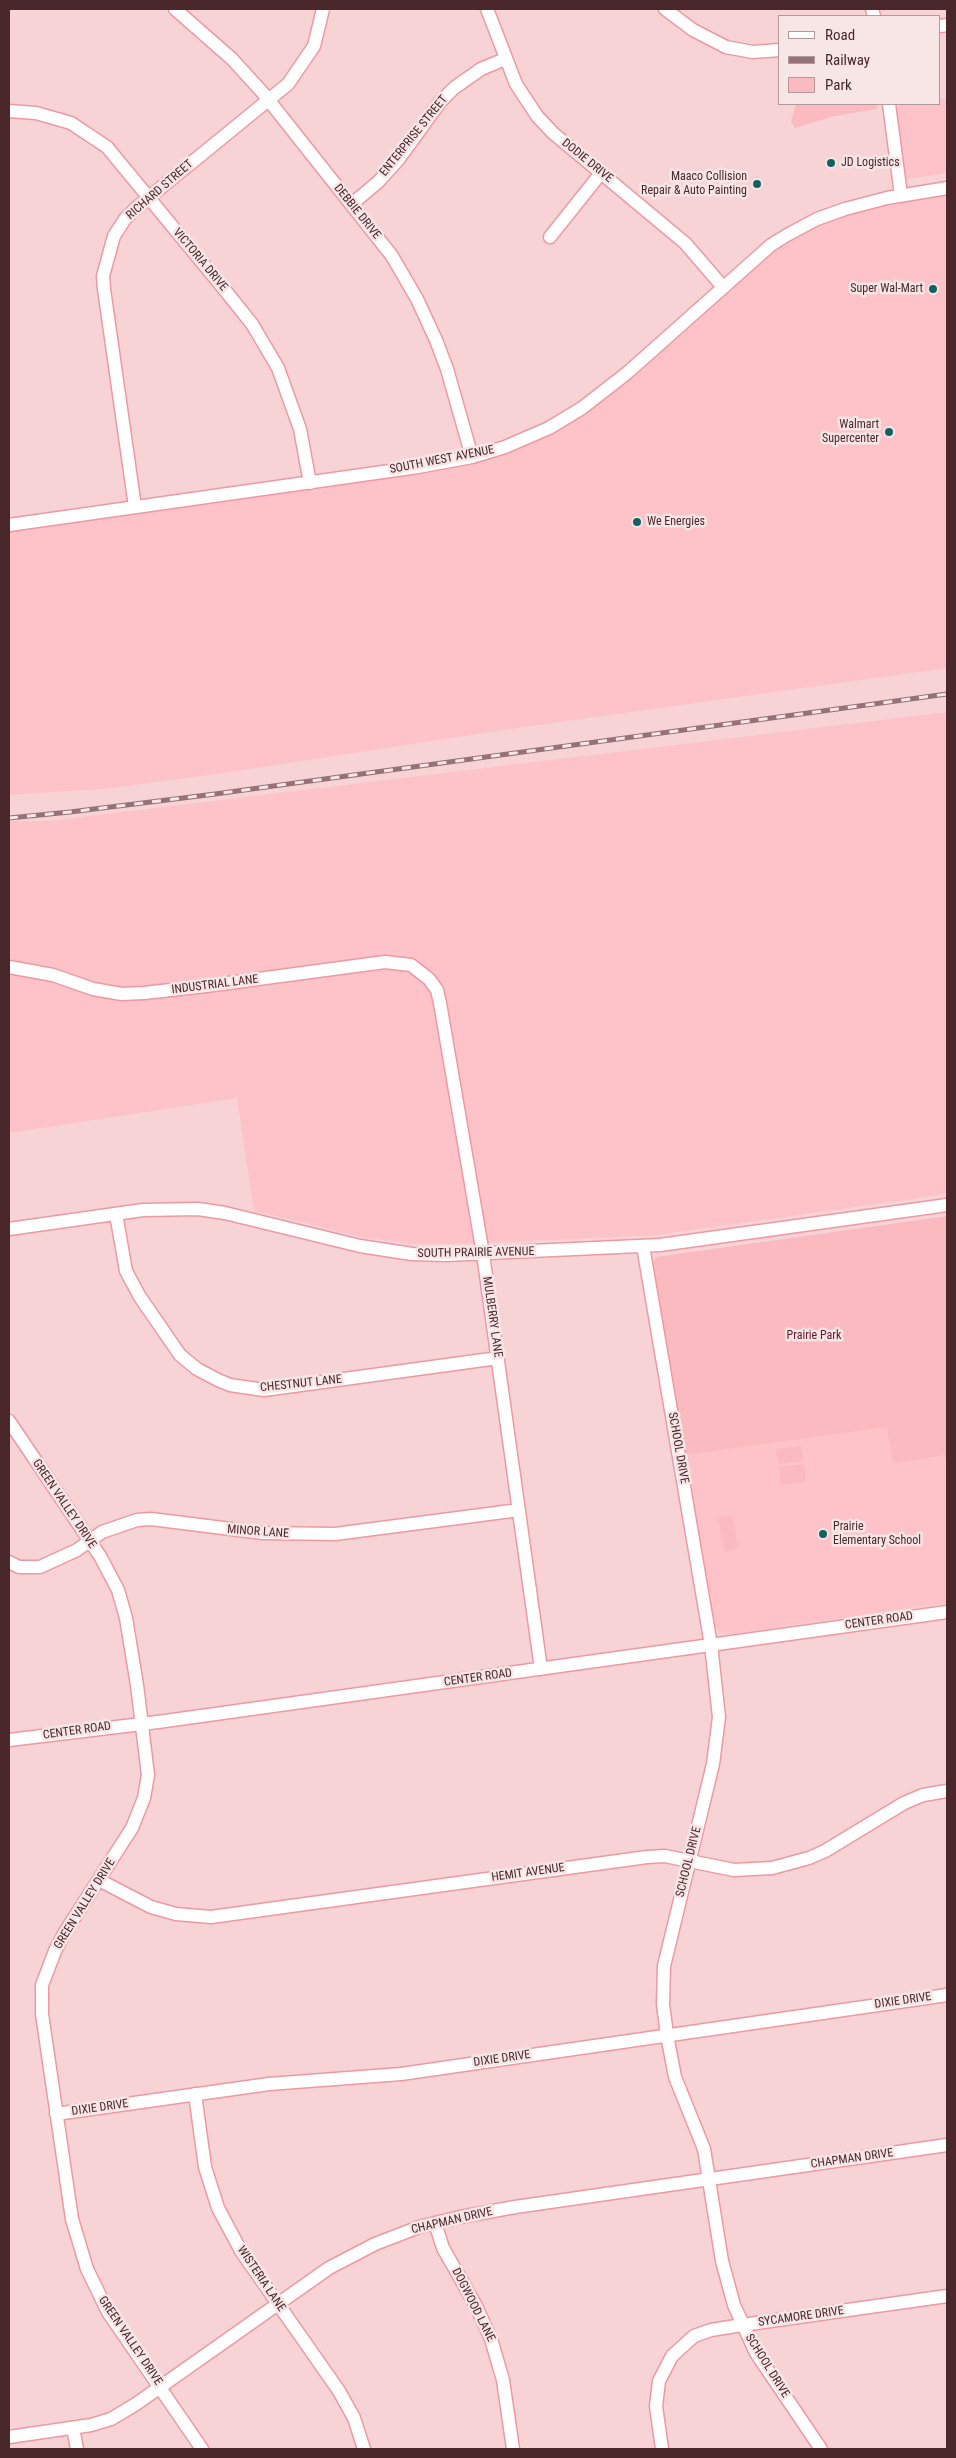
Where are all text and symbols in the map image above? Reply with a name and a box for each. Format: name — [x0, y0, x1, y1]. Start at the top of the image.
legend — [778, 15, 941, 105]
text: Road — [825, 26, 855, 44]
text: Railway — [825, 51, 870, 69]
text: Park — [825, 76, 852, 94]
street label: ENTERPRISE STREET — [377, 93, 451, 179]
street label: DODIE DRIVE — [559, 136, 615, 186]
place label: JD Logistics — [841, 156, 900, 170]
street label: RICHARD STREET — [124, 157, 196, 223]
marker: JD Logistics — [825, 157, 837, 169]
place label: Maaco Collision Repair & Auto Painting — [641, 170, 747, 198]
marker: Maaco Collision Repair & Auto Painting — [751, 178, 763, 190]
street label: DEBBIE DRIVE — [330, 182, 384, 242]
street label: VICTORIA DRIVE — [170, 226, 230, 294]
place label: Super Wal-Mart — [850, 282, 923, 296]
marker: Super Wal-Mart — [927, 283, 939, 295]
place label: Walmart Supercenter — [822, 418, 879, 446]
marker: Walmart Supercenter — [883, 426, 895, 438]
street label: SOUTH WEST AVENUE — [389, 443, 495, 477]
place label: We Energies — [647, 515, 705, 529]
marker: We Energies — [631, 516, 643, 528]
street label: INDUSTRIAL LANE — [171, 973, 259, 997]
street label: SOUTH PRAIRIE AVENUE — [417, 1245, 535, 1261]
street label: MULBERRY LANE — [479, 1276, 505, 1358]
park label: Prairie Park — [787, 1329, 841, 1343]
street label: CHESTNUT LANE — [259, 1373, 343, 1395]
street label: SCHOOL DRIVE — [665, 1411, 691, 1485]
street label: GREEN VALLEY DRIVE — [29, 1457, 99, 1551]
place label: Prairie Elementary School — [833, 1520, 921, 1548]
street label: MINOR LANE — [227, 1523, 289, 1541]
marker: Prairie Elementary School — [817, 1528, 829, 1540]
street label: CENTER ROAD — [844, 1609, 914, 1633]
street label: CENTER ROAD — [443, 1666, 513, 1690]
street label: CENTER ROAD — [42, 1719, 112, 1743]
street label: SCHOOL DRIVE — [673, 1825, 705, 1899]
street label: GREEN VALLEY DRIVE — [51, 1856, 119, 1952]
street label: HEMIT AVENUE — [491, 1861, 565, 1885]
street label: DIXIE DRIVE — [874, 1990, 932, 2012]
street label: DIXIE DRIVE — [473, 2048, 531, 2070]
street label: DIXIE DRIVE — [71, 2097, 129, 2119]
street label: CHAPMAN DRIVE — [810, 2146, 894, 2172]
street label: CHAPMAN DRIVE — [410, 2205, 494, 2237]
street label: WISTERIA LANE — [234, 2244, 288, 2314]
street label: DOGWOOD LANE — [448, 2266, 498, 2344]
street label: GREEN VALLEY DRIVE — [95, 2294, 165, 2388]
street label: SYCAMORE DRIVE — [757, 2304, 845, 2330]
street label: SCHOOL DRIVE — [742, 2332, 792, 2400]

